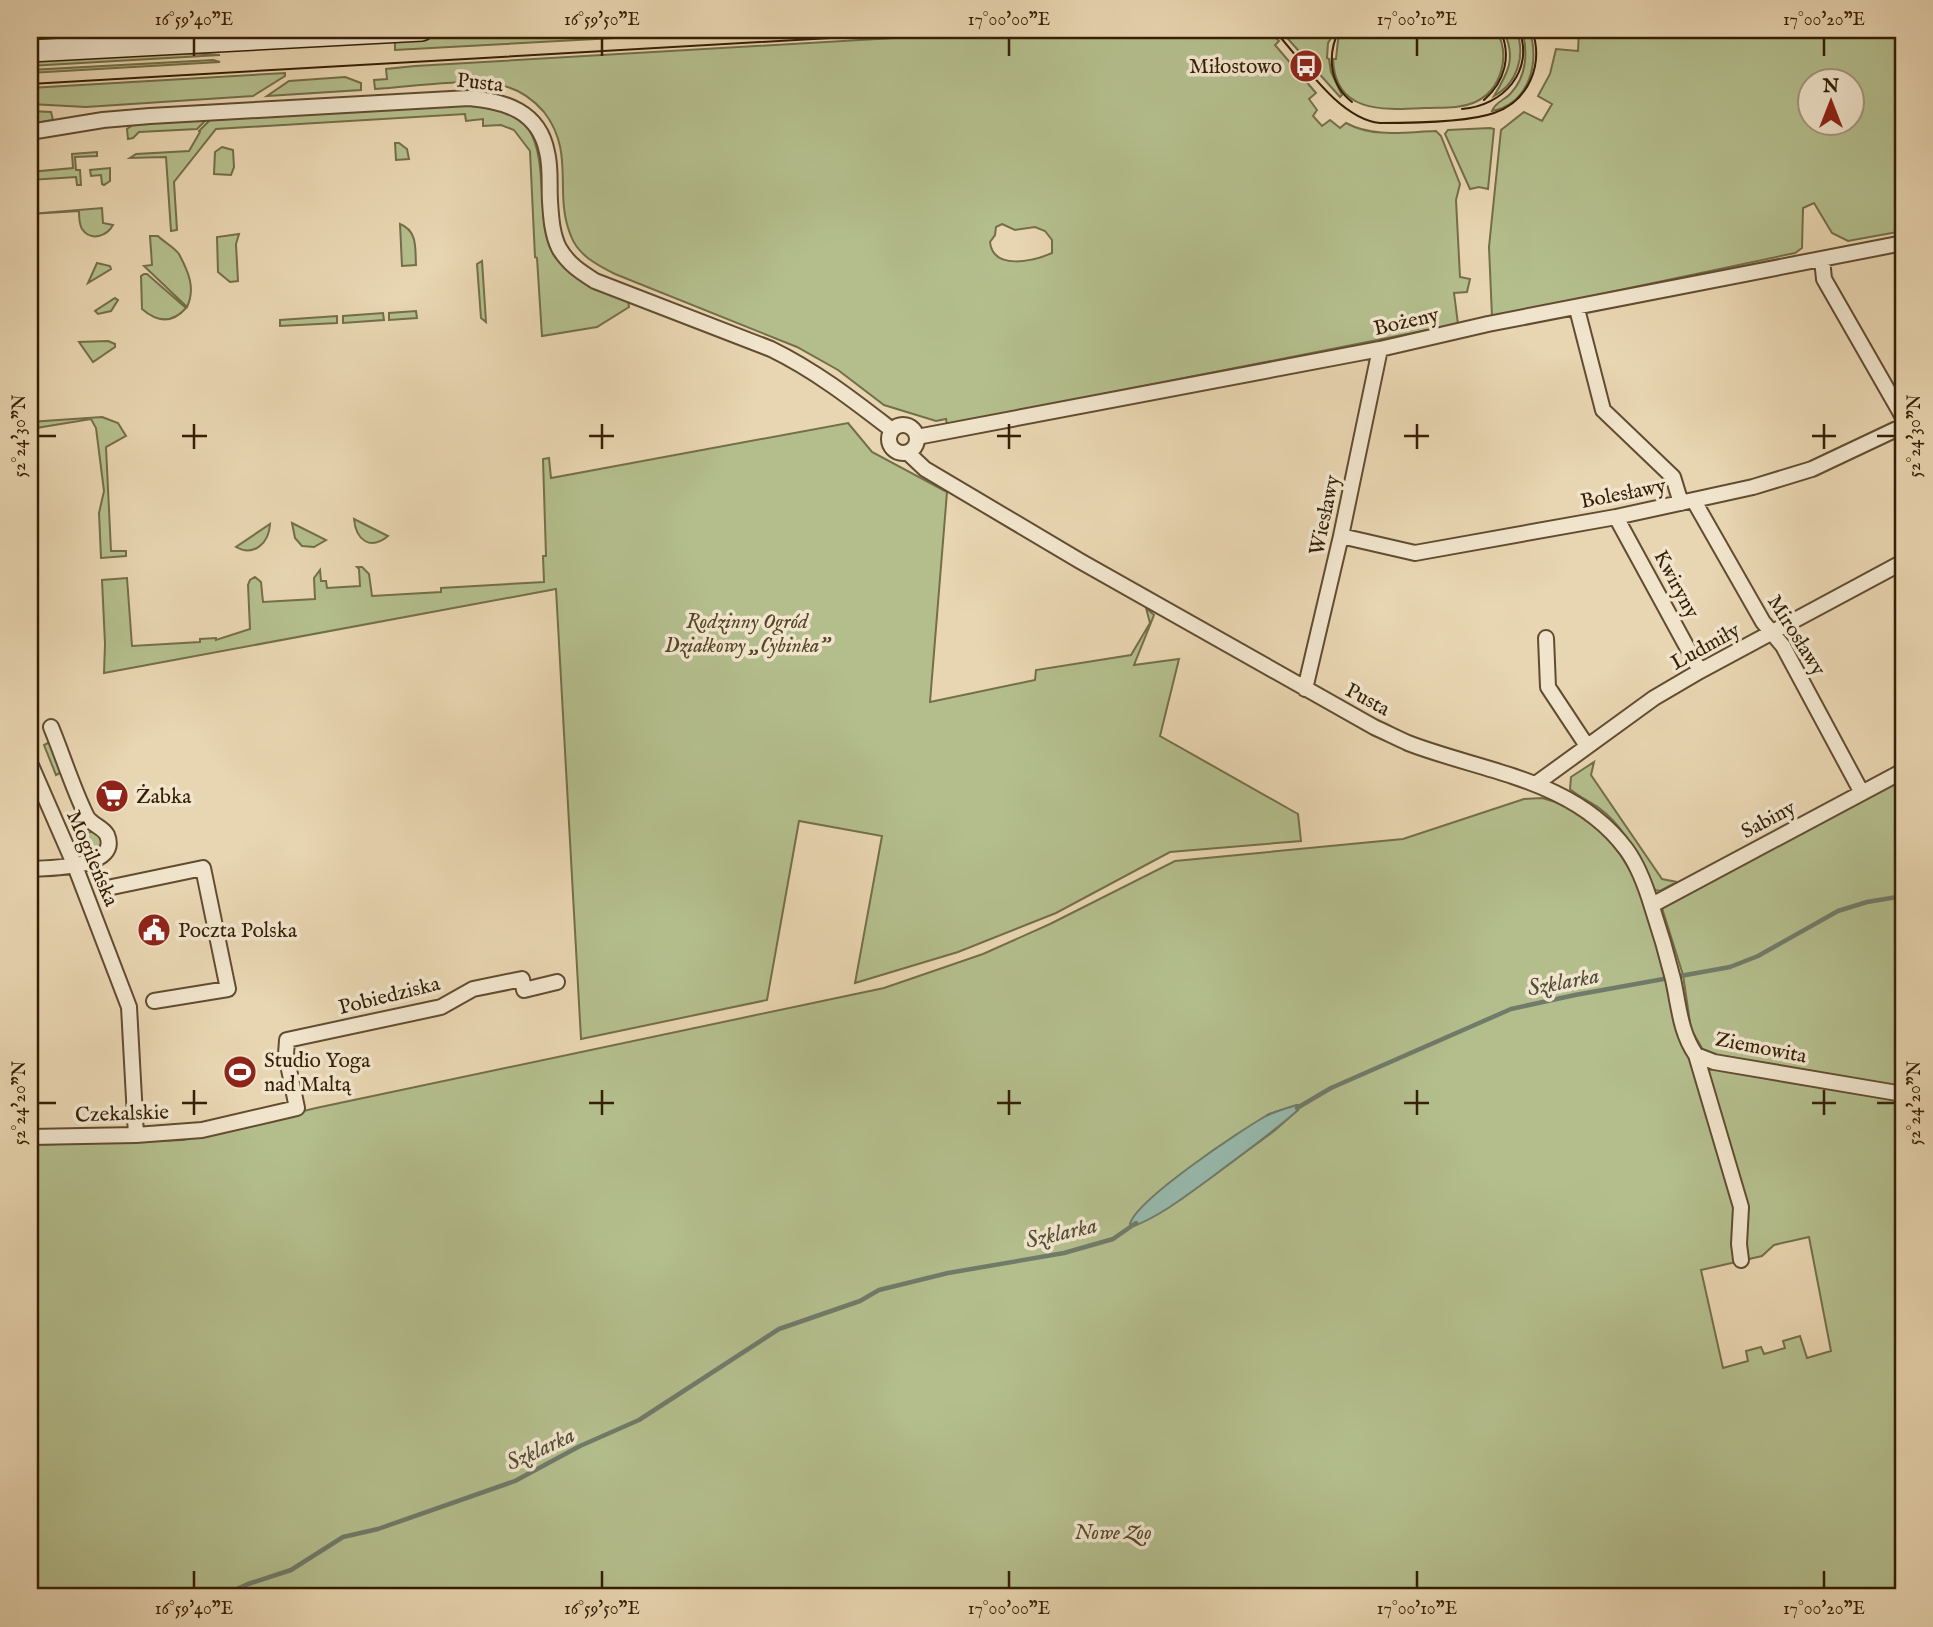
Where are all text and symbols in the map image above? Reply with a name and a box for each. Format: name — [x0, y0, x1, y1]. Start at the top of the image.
text: 16°59'40"E — [155, 9, 233, 32]
text: 16°59'50"E — [564, 9, 640, 32]
text: 17°00'00"E — [968, 9, 1050, 32]
text: 17°00'10"E — [1377, 9, 1457, 32]
text: 17°00'20"E — [1783, 9, 1865, 32]
bus stop icon: Miłostowo — [1287, 47, 1325, 85]
place label: Miłostowo — [1189, 54, 1282, 81]
north arrow — [1797, 66, 1867, 136]
street label: Pusta — [455, 68, 505, 99]
text: N — [1822, 75, 1840, 99]
street label: Bożeny — [1371, 302, 1442, 343]
text: 52°24'30"N — [9, 394, 32, 477]
text: 52°24'30"N — [1904, 394, 1927, 477]
street label: Wiesławy — [1304, 472, 1347, 558]
street label: Bolesławy — [1578, 473, 1669, 516]
street label: Kwiryny — [1647, 546, 1705, 624]
street label: Mirosławy — [1760, 590, 1831, 682]
park label: Rodzinny Ogród Działkowy „Cybinka” — [665, 609, 832, 660]
street label: Ludmiły — [1666, 617, 1746, 677]
street label: Pusta — [1340, 677, 1395, 724]
supermarket icon: Żabka — [93, 777, 131, 815]
place label: Żabka — [136, 784, 192, 811]
street label: Sabiny — [1737, 794, 1801, 846]
street label: Mogileńska — [59, 806, 124, 912]
public building icon: Poczta Polska — [135, 911, 173, 949]
place label: Poczta Polska — [178, 918, 298, 945]
water label: Szklarka — [1525, 961, 1602, 1004]
street label: Pobiedziska — [336, 971, 444, 1022]
street label: Ziemowita — [1713, 1026, 1810, 1071]
place label: Studio Yoga nad Maltą — [264, 1048, 371, 1099]
sports icon: Studio Yoga nad Maltą — [221, 1053, 259, 1091]
text: 52°24'20"N — [9, 1060, 32, 1145]
text: 52°24'20"N — [1904, 1060, 1927, 1145]
street label: Czekalskie — [75, 1099, 170, 1130]
water label: Szklarka — [1023, 1211, 1100, 1256]
water label: Szklarka — [502, 1421, 580, 1478]
park label: Nowe Zoo — [1074, 1520, 1152, 1547]
text: 16°59'40"E — [155, 1598, 233, 1621]
text: 16°59'50"E — [564, 1598, 640, 1621]
text: 17°00'00"E — [968, 1598, 1050, 1621]
text: 17°00'10"E — [1377, 1598, 1457, 1621]
text: 17°00'20"E — [1783, 1598, 1865, 1621]

